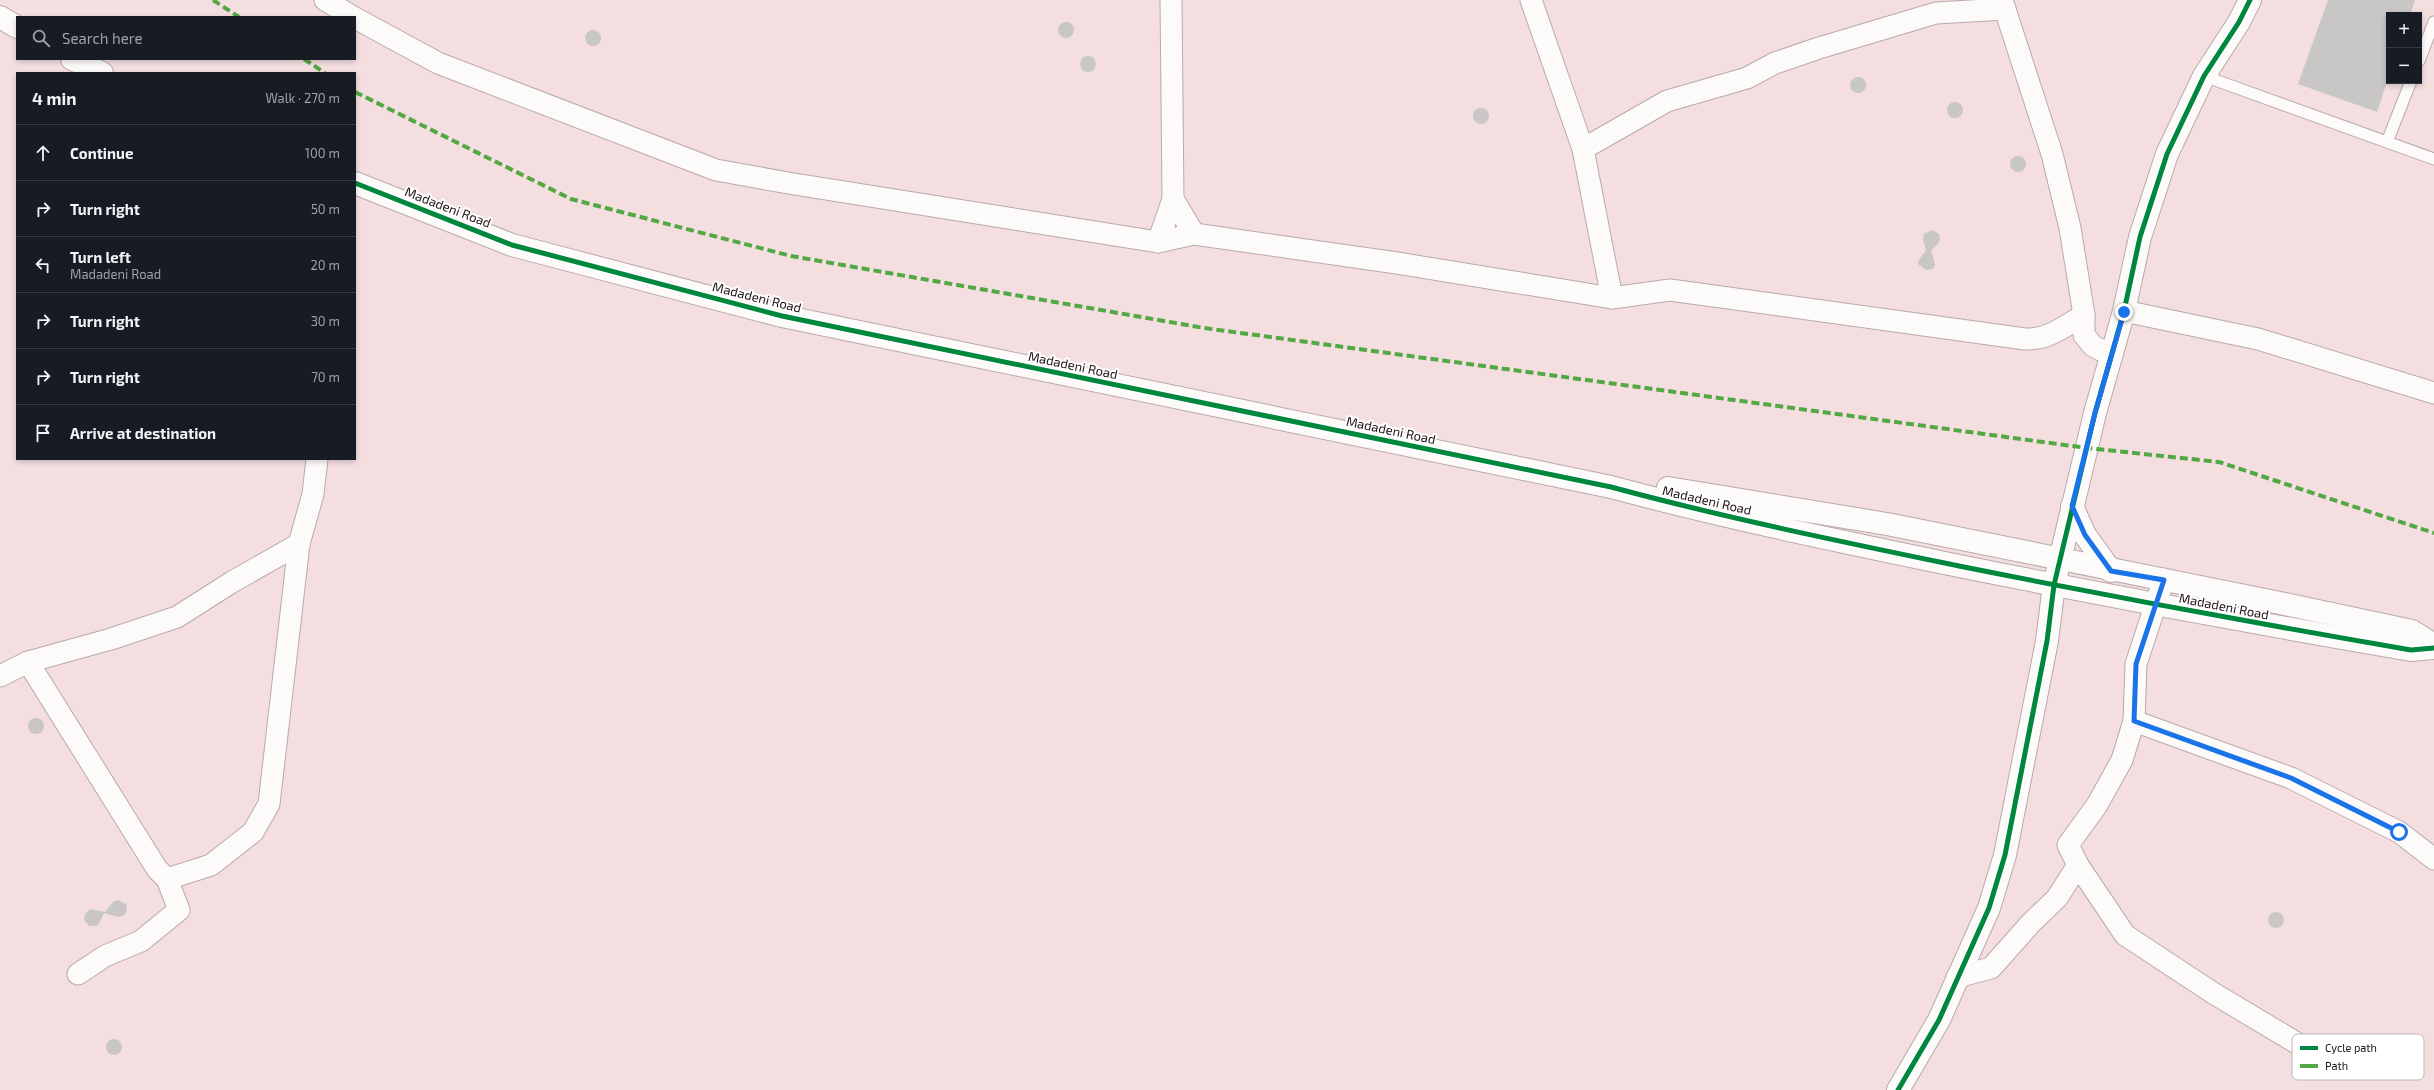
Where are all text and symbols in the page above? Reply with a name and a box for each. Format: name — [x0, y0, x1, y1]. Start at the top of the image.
map controls — [2386, 12, 2422, 84]
button: + — [2386, 12, 2422, 48]
search box — [16, 16, 356, 60]
icon: search — [30, 27, 52, 49]
text: Search here — [62, 29, 143, 47]
button: − — [2386, 48, 2422, 84]
text: 4 min — [32, 88, 76, 108]
text: Walk · 270 m — [265, 90, 340, 106]
icon: ahead — [32, 142, 54, 164]
text: Continue — [70, 144, 133, 162]
text: 100 m — [305, 145, 340, 161]
street label: Madadeni Road — [403, 183, 493, 231]
icon: right — [32, 198, 54, 220]
text: Turn right — [70, 200, 140, 218]
text: 50 m — [311, 201, 340, 217]
text: Turn left — [70, 248, 131, 266]
icon: left — [32, 254, 54, 276]
text: 20 m — [311, 257, 340, 273]
text: Madadeni Road — [70, 266, 161, 282]
street label: Madadeni Road — [711, 278, 803, 316]
route end — [2115, 303, 2133, 321]
icon: right — [32, 310, 54, 332]
text: Turn right — [70, 312, 140, 330]
text: 30 m — [311, 313, 340, 329]
street label: Madadeni Road — [1027, 348, 1119, 382]
icon: right — [32, 366, 54, 388]
text: Turn right — [70, 368, 140, 386]
text: 70 m — [311, 369, 340, 385]
street label: Madadeni Road — [1345, 413, 1437, 447]
icon: arrive — [32, 422, 54, 444]
text: Arrive at destination — [70, 424, 216, 442]
street label: Madadeni Road — [1661, 482, 1753, 518]
street label: Madadeni Road — [2178, 589, 2270, 623]
route start — [2390, 823, 2408, 841]
legend — [2292, 1034, 2424, 1080]
text: Cycle path — [2325, 1041, 2377, 1054]
text: Path — [2325, 1059, 2348, 1072]

